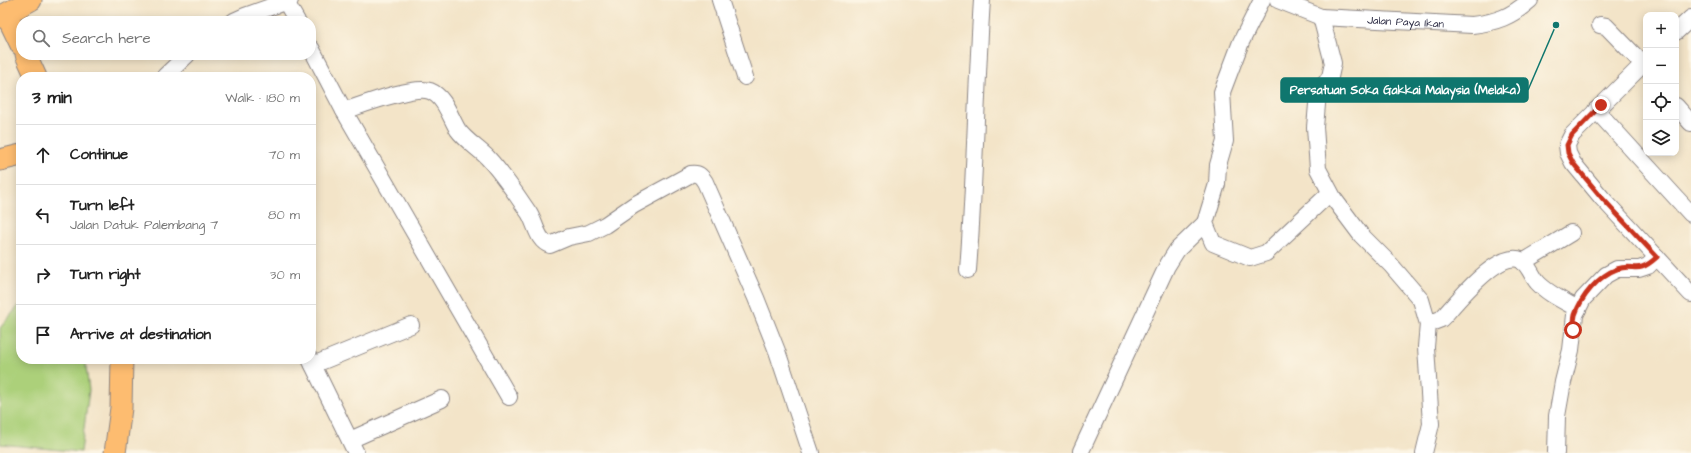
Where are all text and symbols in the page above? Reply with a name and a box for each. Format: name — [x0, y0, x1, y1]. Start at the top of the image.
street label: Jalan Paya Ikan — [1367, 12, 1445, 31]
map controls — [1643, 12, 1679, 156]
button: + — [1643, 12, 1679, 48]
search box — [16, 16, 316, 60]
icon: search — [30, 27, 52, 49]
text: Search here — [62, 28, 151, 49]
button: − — [1643, 48, 1679, 84]
callout: Persatuan Soka Gakkai Malaysia (Melaka) — [1281, 78, 1528, 102]
text: Persatuan Soka Gakkai Malaysia (Melaka) — [1290, 82, 1521, 100]
button: locate — [1643, 84, 1679, 120]
text: 3 min — [32, 86, 72, 110]
text: Walk · 180 m — [225, 89, 300, 107]
route end — [1592, 96, 1610, 114]
button: layers — [1643, 120, 1679, 156]
icon: ahead — [32, 144, 54, 166]
text: Continue — [70, 144, 128, 165]
text: 70 m — [268, 146, 300, 164]
text: Turn left — [70, 195, 134, 216]
icon: left — [32, 204, 54, 226]
text: 80 m — [268, 206, 300, 224]
text: Jalan Datuk Palembang 7 — [70, 216, 218, 234]
icon: right — [32, 264, 54, 286]
text: Turn right — [70, 264, 141, 285]
text: 30 m — [270, 266, 300, 284]
route start — [1564, 321, 1582, 339]
icon: arrive — [32, 324, 54, 346]
text: Arrive at destination — [70, 324, 211, 345]

